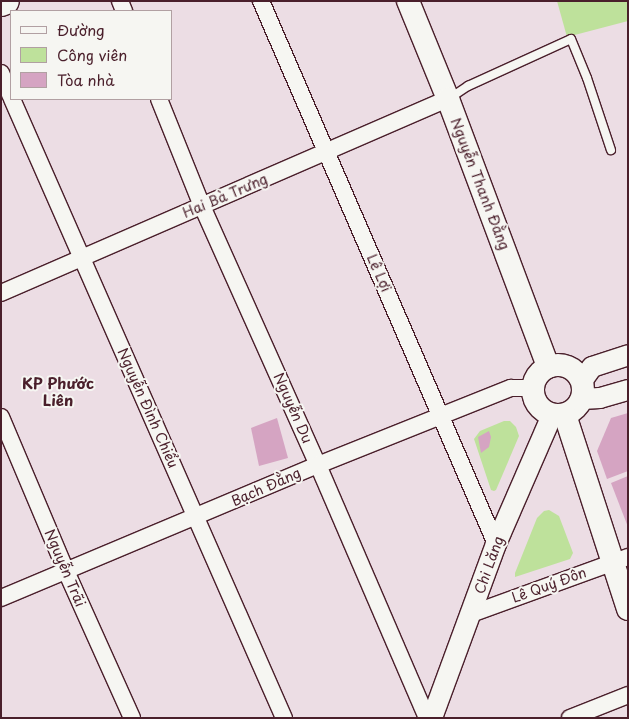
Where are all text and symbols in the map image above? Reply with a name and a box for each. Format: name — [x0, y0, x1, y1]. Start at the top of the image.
legend — [10, 10, 172, 100]
text: Đường — [57, 18, 105, 41]
text: Công viên — [57, 43, 127, 66]
text: Tòa nhà — [57, 68, 114, 91]
street label: Nguyễn Thanh Đằng — [447, 116, 513, 252]
street label: Hai Bà Trưng — [180, 171, 270, 221]
street label: Lê Lợi — [363, 252, 395, 294]
street label: Nguyễn Đình Chiểu — [114, 345, 182, 471]
street label: Nguyễn Du — [270, 370, 316, 446]
district label: KP Phước Liên — [22, 373, 94, 408]
street label: Bạch Đằng — [229, 464, 303, 510]
street label: Nguyễn Trãi — [41, 526, 89, 610]
street label: Chi Lăng — [471, 534, 507, 596]
street label: Lê Quý Đôn — [509, 564, 589, 606]

